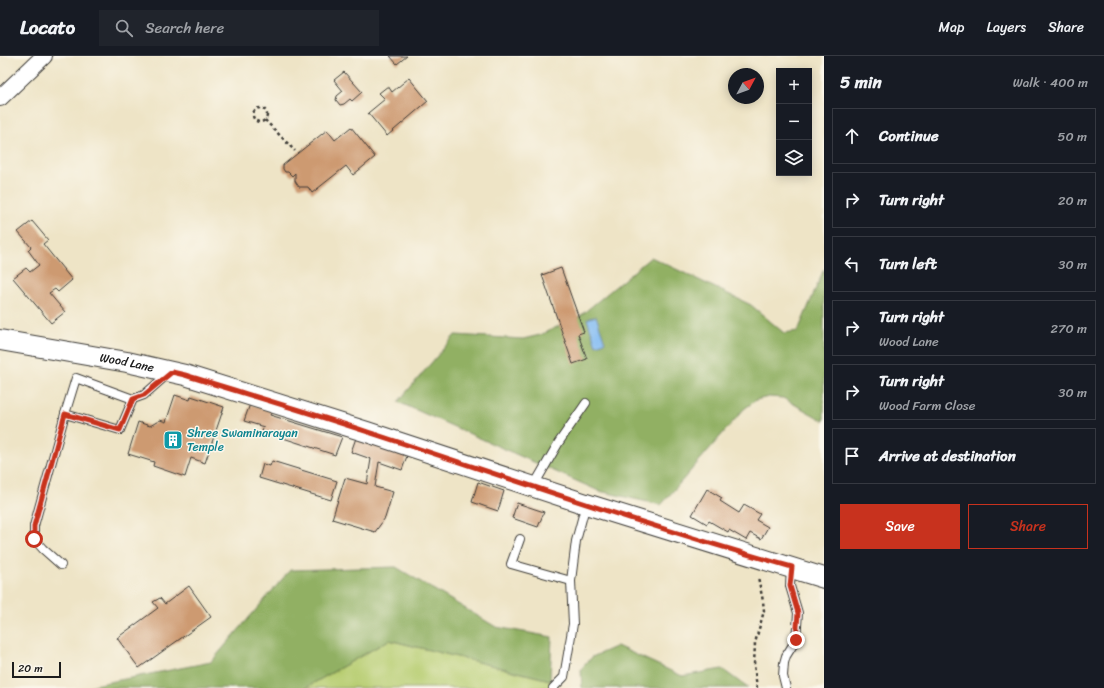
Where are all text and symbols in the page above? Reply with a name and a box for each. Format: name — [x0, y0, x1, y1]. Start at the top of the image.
search box — [99, 10, 379, 46]
text: Locato — [20, 11, 75, 44]
text: Search here — [145, 15, 224, 41]
text: Map — [939, 15, 964, 40]
text: Layers — [986, 15, 1026, 40]
text: Share — [1048, 15, 1084, 40]
icon: search — [113, 17, 135, 39]
text: 5 min — [840, 67, 882, 97]
north arrow — [728, 68, 764, 104]
map controls — [776, 68, 812, 176]
button: + — [776, 68, 812, 104]
text: Walk · 400 m — [1013, 71, 1088, 94]
button: − — [776, 104, 812, 140]
text: Continue — [879, 123, 939, 149]
icon: ahead — [841, 125, 863, 147]
text: 50 m — [1057, 125, 1087, 148]
button: layers — [776, 140, 812, 176]
text: Turn right — [879, 187, 944, 213]
icon: right — [841, 189, 863, 211]
text: 20 m — [1058, 189, 1087, 212]
text: Turn left — [879, 251, 937, 277]
icon: left — [841, 253, 863, 275]
text: 30 m — [1058, 253, 1087, 276]
text: Turn right — [879, 304, 944, 330]
icon: right — [841, 317, 863, 339]
text: 270 m — [1050, 317, 1087, 340]
text: Wood Lane — [879, 330, 939, 353]
street label: Wood Lane — [98, 346, 156, 379]
text: Turn right — [879, 368, 944, 394]
icon: right — [841, 381, 863, 403]
text: 30 m — [1058, 381, 1087, 404]
text: Wood Farm Close — [879, 394, 976, 417]
place label: Shree Swaminarayan Temple — [187, 422, 298, 458]
building icon: Shree Swaminarayan Temple — [162, 429, 184, 451]
text: Arrive at destination — [879, 443, 1016, 469]
icon: arrive — [841, 445, 863, 467]
button: Save — [840, 504, 960, 549]
button: Share — [968, 504, 1088, 549]
route start — [25, 530, 43, 548]
route end — [787, 631, 805, 649]
text: 20 m — [18, 659, 43, 678]
scale bar — [12, 660, 61, 679]

